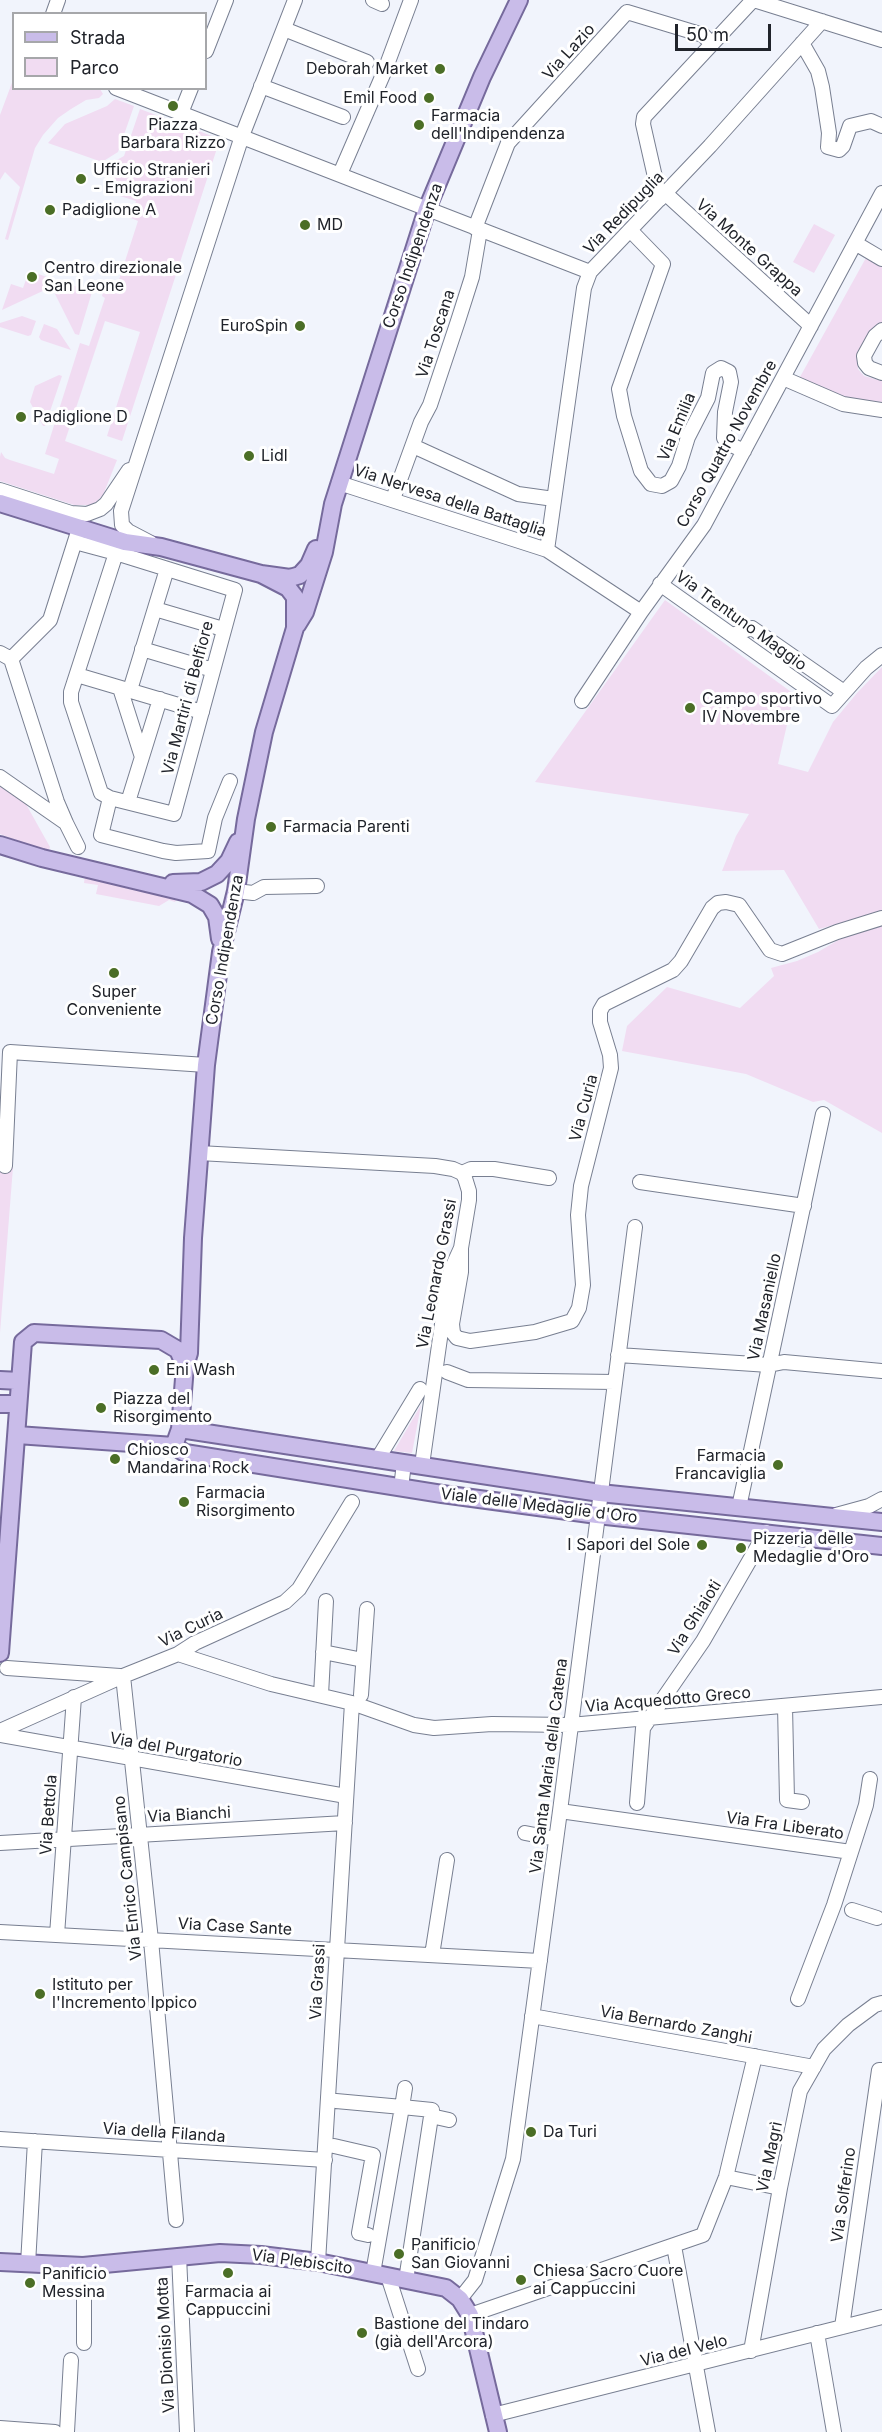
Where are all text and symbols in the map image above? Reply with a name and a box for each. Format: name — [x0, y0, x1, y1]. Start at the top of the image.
legend — [12, 12, 207, 90]
scale bar — [678, 12, 774, 50]
street label: Via Lazio — [539, 20, 599, 84]
text: 50 m — [686, 24, 729, 45]
text: Strada — [70, 27, 125, 48]
text: Parco — [70, 57, 119, 78]
place label: Deborah Market — [306, 59, 428, 79]
marker: Deborah Market — [433, 62, 447, 76]
place label: Emil Food — [343, 88, 417, 108]
marker: Emil Food — [422, 91, 436, 105]
marker: Piazza Barbara Rizzo — [166, 99, 180, 113]
place label: Farmacia dell'Indipendenza — [431, 106, 565, 144]
place label: Piazza Barbara Rizzo — [120, 115, 226, 153]
marker: Farmacia dell'Indipendenza — [412, 118, 426, 132]
place label: Ufficio Stranieri - Emigrazioni — [93, 160, 210, 198]
street label: Via Redipuglia — [580, 168, 668, 258]
marker: Ufficio Stranieri - Emigrazioni — [74, 172, 88, 186]
street label: Corso Indipendenza — [379, 181, 447, 331]
street label: Via Monte Grappa — [692, 195, 806, 301]
place label: Padiglione A — [62, 200, 156, 220]
marker: Padiglione A — [43, 203, 57, 217]
place label: MD — [317, 215, 343, 235]
marker: MD — [298, 218, 312, 232]
place label: Centro direzionale San Leone — [44, 258, 182, 296]
marker: Centro direzionale San Leone — [25, 270, 39, 284]
street label: Via Toscana — [413, 287, 459, 381]
place label: EuroSpin — [220, 316, 288, 336]
marker: EuroSpin — [293, 319, 307, 333]
street label: Corso Quattro Novembre — [673, 357, 781, 531]
street label: Via Emilia — [654, 390, 700, 464]
place label: Padiglione D — [33, 407, 128, 427]
marker: Padiglione D — [14, 410, 28, 424]
place label: Lidl — [261, 446, 288, 466]
marker: Lidl — [242, 449, 256, 463]
street label: Via Nervesa della Battaglia — [351, 461, 549, 541]
street label: Via Trentuno Maggio — [672, 567, 810, 675]
street label: Via Martiri di Belfiore — [158, 619, 218, 777]
place label: Campo sportivo IV Novembre — [702, 689, 822, 727]
marker: Campo sportivo IV Novembre — [683, 701, 697, 715]
place label: Farmacia Parenti — [283, 817, 410, 837]
marker: Farmacia Parenti — [264, 820, 278, 834]
street label: Corso Indipendenza — [202, 873, 248, 1027]
marker: Super Conveniente — [107, 966, 121, 980]
place label: Super Conveniente — [66, 982, 162, 1020]
street label: Via Curia — [566, 1072, 602, 1144]
street label: Via Leonardo Grassi — [413, 1197, 461, 1351]
street label: Via Masaniello — [744, 1252, 786, 1362]
place label: Eni Wash — [166, 1360, 235, 1380]
marker: Eni Wash — [147, 1363, 161, 1377]
place label: Piazza del Risorgimento — [113, 1389, 212, 1427]
marker: Piazza del Risorgimento — [94, 1401, 108, 1415]
place label: Chiosco Mandarina Rock — [127, 1440, 249, 1478]
place label: Farmacia Francaviglia — [675, 1446, 766, 1484]
marker: Chiosco Mandarina Rock — [108, 1452, 122, 1466]
marker: Farmacia Francaviglia — [771, 1458, 785, 1472]
place label: Farmacia Risorgimento — [196, 1483, 295, 1521]
street label: Viale delle Medaglie d'Oro — [439, 1484, 639, 1528]
marker: Farmacia Risorgimento — [177, 1495, 191, 1509]
place label: Pizzeria delle Medaglie d'Oro — [753, 1529, 869, 1567]
place label: I Sapori del Sole — [567, 1535, 690, 1555]
marker: I Sapori del Sole — [695, 1538, 709, 1552]
marker: Pizzeria delle Medaglie d'Oro — [734, 1541, 748, 1555]
street label: Via Ghiaioti — [664, 1577, 726, 1659]
street label: Via Curia — [156, 1604, 226, 1652]
street label: Via Santa Maria della Catena — [526, 1657, 572, 1875]
street label: Via Acquedotto Greco — [584, 1683, 752, 1717]
street label: Via del Purgatorio — [108, 1729, 244, 1771]
street label: Via Bettola — [37, 1774, 61, 1856]
street label: Via Enrico Campisano — [110, 1795, 146, 1961]
street label: Via Bianchi — [147, 1803, 231, 1827]
street label: Via Fra Liberato — [725, 1808, 845, 1844]
street label: Via Case Sante — [177, 1914, 293, 1940]
street label: Via Grassi — [306, 1943, 330, 2021]
place label: Istituto per l'Incremento Ippico — [52, 1975, 197, 2013]
marker: Istituto per l'Incremento Ippico — [33, 1987, 47, 2001]
street label: Via Bernardo Zanghi — [598, 2002, 754, 2048]
street label: Via della Filanda — [102, 2119, 226, 2147]
street label: Via Magrì — [753, 2120, 787, 2194]
place label: Da Turi — [543, 2122, 597, 2142]
marker: Da Turi — [524, 2125, 538, 2139]
street label: Via Solferino — [828, 2146, 860, 2244]
place label: Panificio San Giovanni — [411, 2235, 510, 2273]
street label: Via Plebiscito — [250, 2245, 354, 2279]
marker: Panificio San Giovanni — [392, 2247, 406, 2261]
place label: Chiesa Sacro Cuore ai Cappuccini — [533, 2261, 683, 2299]
place label: Panificio Messina — [42, 2264, 107, 2302]
marker: Farmacia ai Cappuccini — [221, 2266, 235, 2280]
marker: Chiesa Sacro Cuore ai Cappuccini — [514, 2273, 528, 2287]
marker: Panificio Messina — [23, 2276, 37, 2290]
street label: Via Dionisio Motta — [153, 2276, 179, 2414]
place label: Farmacia ai Cappuccini — [185, 2282, 271, 2320]
place label: Bastione del Tindaro (già dell'Arcora) — [374, 2314, 529, 2352]
marker: Bastione del Tindaro (già dell'Arcora) — [355, 2326, 369, 2340]
street label: Via del Velo — [639, 2331, 729, 2371]

